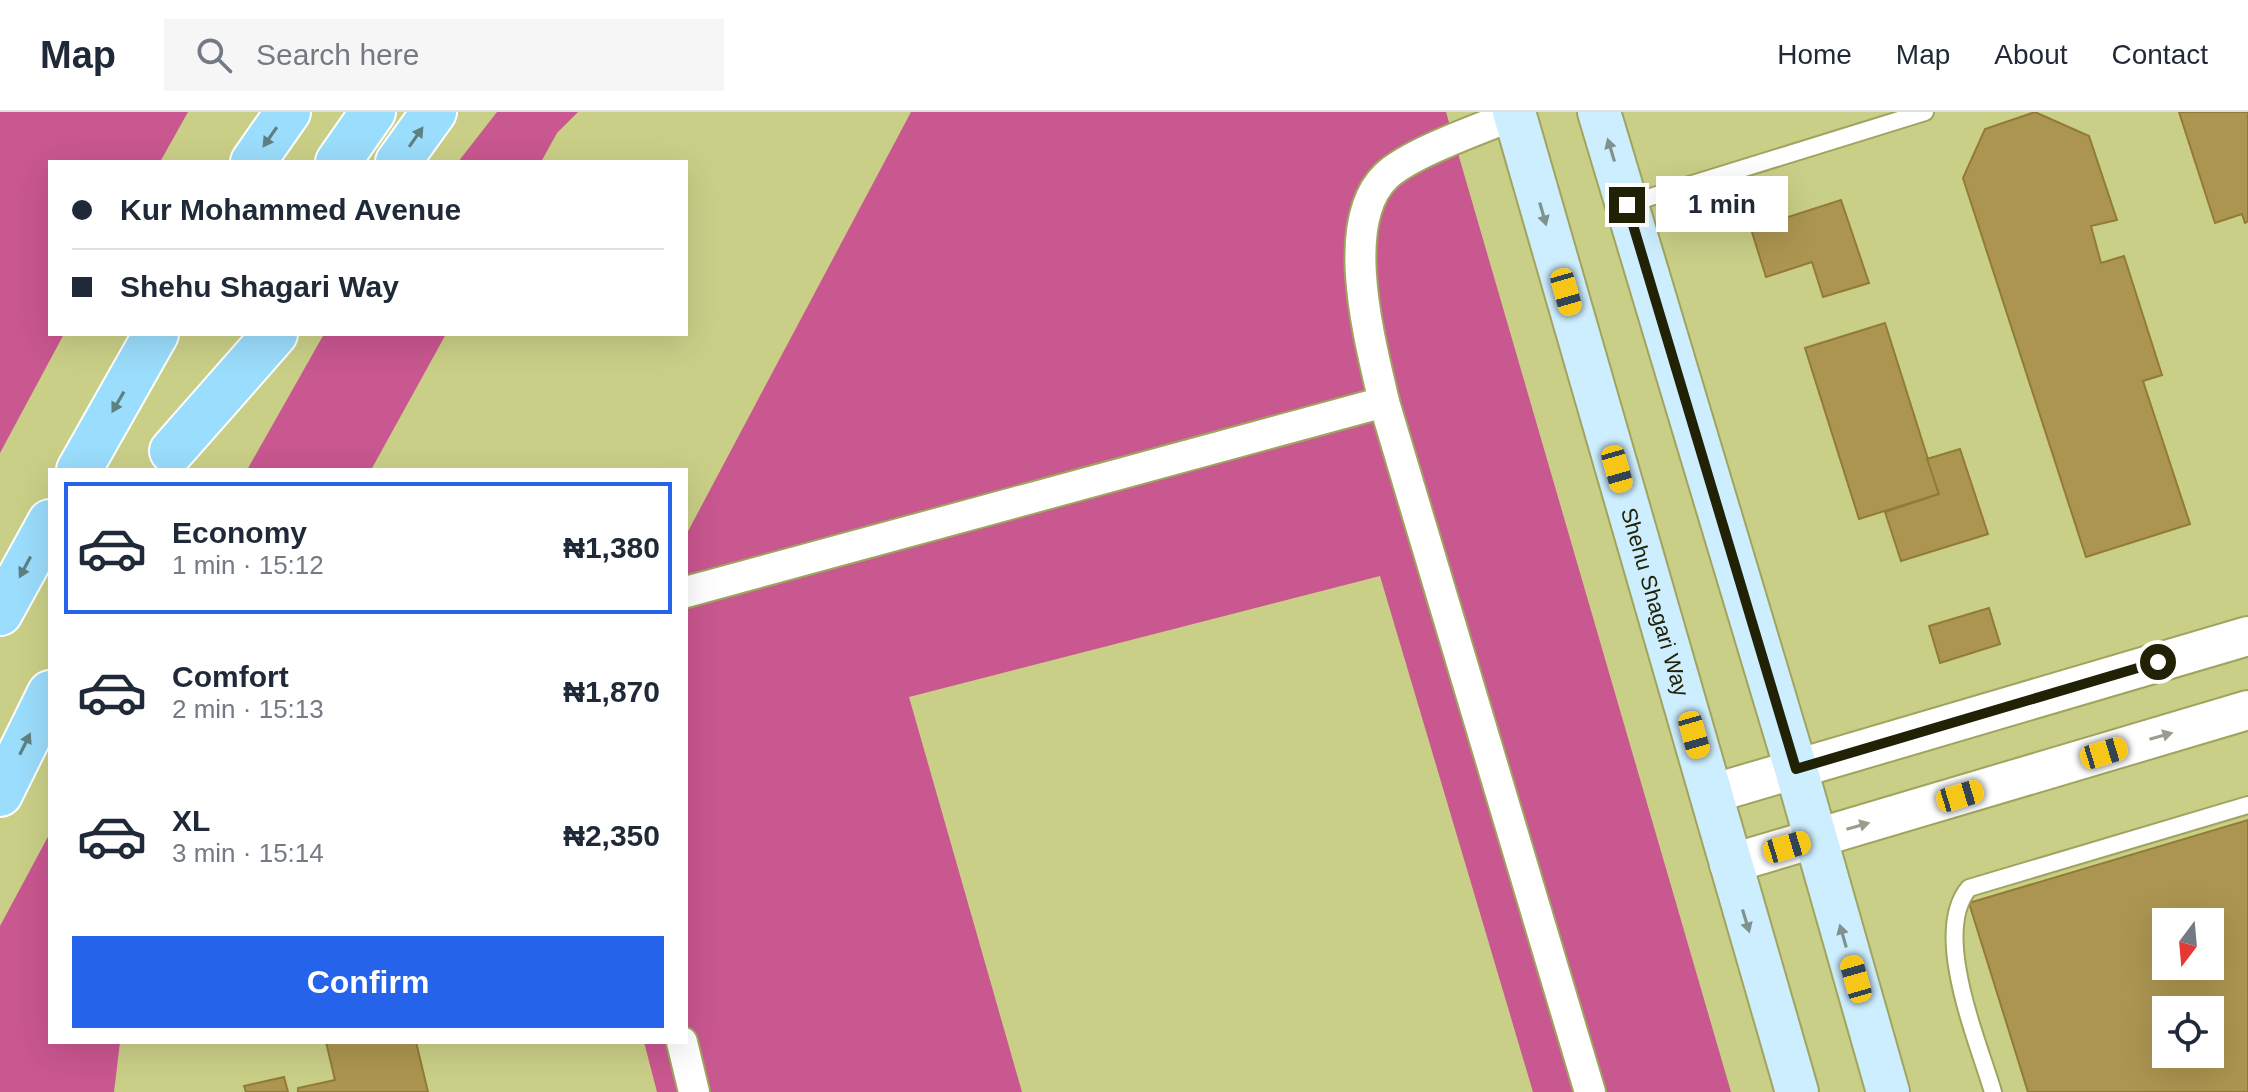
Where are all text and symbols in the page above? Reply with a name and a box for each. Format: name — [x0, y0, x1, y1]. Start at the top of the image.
search box — [164, 19, 724, 91]
icon: search — [192, 33, 236, 77]
text: Map — [40, 34, 116, 76]
text: Search here — [256, 38, 419, 71]
text: Home — [1777, 39, 1852, 70]
text: Map — [1896, 39, 1950, 70]
text: About — [1994, 39, 2068, 70]
text: Contact — [2112, 39, 2208, 70]
one-way arrow — [262, 126, 278, 148]
one-way arrow — [408, 126, 423, 147]
one-way arrow — [1604, 137, 1617, 161]
callout: 1 min — [1655, 177, 1787, 233]
route end — [1609, 187, 1645, 223]
text: 1 min — [1688, 189, 1756, 219]
text: Kur Mohammed Avenue — [120, 193, 461, 226]
one-way arrow — [1537, 202, 1550, 226]
car — [1548, 266, 1584, 318]
text: Shehu Shagari Way — [120, 270, 399, 303]
one-way arrow — [111, 391, 125, 413]
car — [1599, 443, 1635, 495]
street label: Shehu Shagari Way — [1616, 505, 1695, 699]
icon: car — [76, 512, 148, 584]
text: Economy — [172, 516, 307, 549]
text: ₦1,380 — [563, 531, 660, 564]
text: 1 min · 15:12 — [172, 550, 324, 580]
one-way arrow — [18, 556, 31, 579]
route start — [2140, 644, 2176, 680]
icon: car — [76, 656, 148, 728]
text: Comfort — [172, 660, 289, 693]
text: ₦1,870 — [563, 675, 660, 708]
text: 2 min · 15:13 — [172, 694, 324, 724]
car — [1676, 709, 1712, 761]
one-way arrow — [2149, 729, 2173, 742]
one-way arrow — [18, 732, 32, 755]
car — [2078, 735, 2130, 771]
car — [1934, 778, 1986, 814]
icon: car — [76, 800, 148, 872]
text: XL — [172, 804, 210, 837]
text: ₦2,350 — [563, 819, 660, 852]
one-way arrow — [1846, 819, 1870, 832]
car — [1761, 829, 1813, 865]
text: 3 min · 15:14 — [172, 838, 324, 868]
north arrow — [2152, 908, 2224, 980]
map controls — [2152, 908, 2224, 1068]
one-way arrow — [1740, 910, 1753, 934]
one-way arrow — [1837, 924, 1849, 949]
button: Confirm — [72, 936, 664, 1028]
car — [1838, 953, 1874, 1005]
button: locate — [2152, 996, 2224, 1068]

